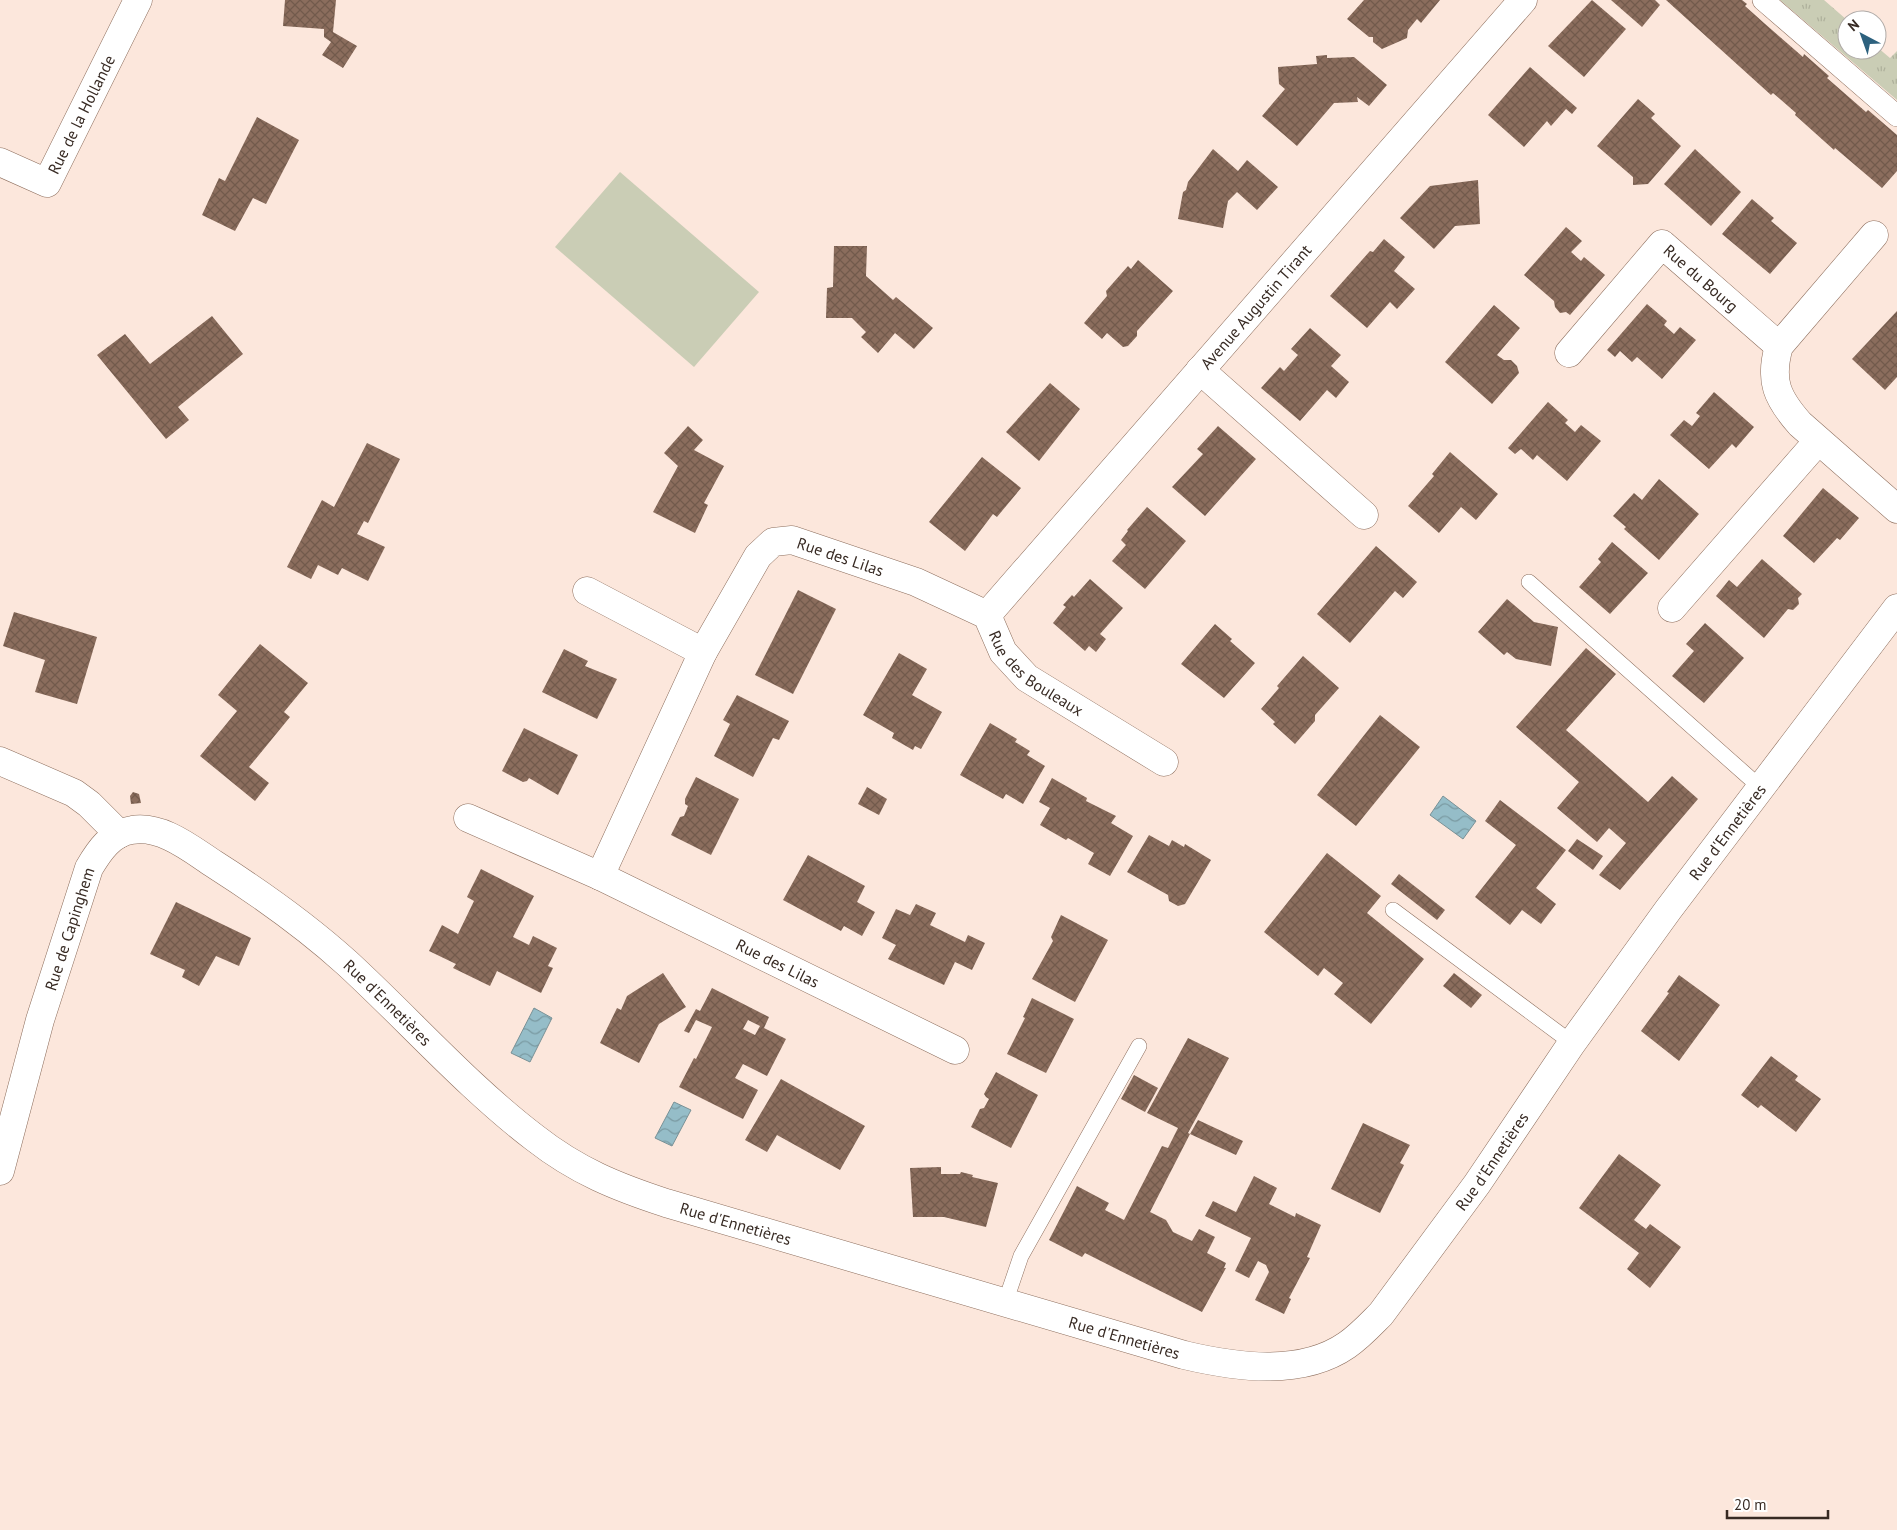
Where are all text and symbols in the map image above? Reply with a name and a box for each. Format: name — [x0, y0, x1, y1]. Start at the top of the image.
north arrow — [1837, 10, 1887, 60]
text: N — [1844, 15, 1863, 35]
street label: Rue de la Hollande — [43, 52, 119, 177]
street label: Avenue Augustin Tirant — [1196, 240, 1316, 373]
street label: Rue du Bourg — [1660, 240, 1742, 316]
street label: Rue des Lilas — [795, 532, 887, 580]
street label: Rue des Bouleaux — [985, 627, 1087, 720]
street label: Rue d'Ennetières — [1684, 780, 1770, 884]
street label: Rue de Capinghem — [40, 865, 99, 993]
street label: Rue des Lilas — [733, 934, 823, 992]
street label: Rue d'Ennetières — [340, 955, 436, 1050]
street label: Rue d'Ennetières — [1451, 1108, 1533, 1214]
street label: Rue d'Ennetières — [678, 1198, 794, 1249]
street label: Rue d'Ennetières — [1066, 1312, 1183, 1363]
scale bar — [1727, 1488, 1828, 1520]
text: 20 m — [1734, 1495, 1767, 1514]

